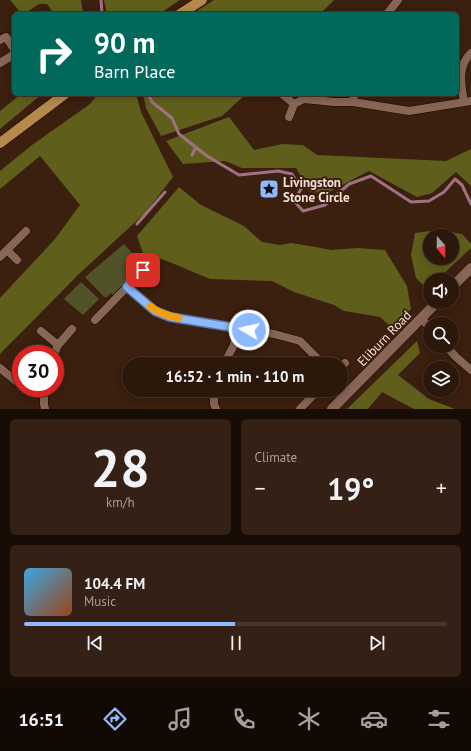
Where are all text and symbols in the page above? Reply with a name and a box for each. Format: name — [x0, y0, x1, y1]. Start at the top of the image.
text: 90 m — [94, 24, 155, 61]
icon: right — [28, 28, 80, 80]
text: Barn Place — [94, 60, 175, 83]
place label: Livingston Stone Circle — [283, 174, 350, 206]
place icon: Livingston Stone Circle — [258, 178, 280, 200]
north arrow — [423, 229, 459, 265]
map controls — [423, 229, 459, 397]
pin — [126, 253, 160, 287]
icon: arrive — [132, 259, 154, 281]
button: sound — [423, 273, 459, 309]
street label: Eliburn Road — [354, 307, 415, 370]
position arrow — [228, 309, 270, 351]
button: search — [423, 317, 459, 353]
speed limit sign: 30 — [12, 345, 64, 397]
button: layers — [423, 361, 459, 397]
text: 16:52 · 1 min · 110 m — [166, 367, 304, 386]
text: 28 — [91, 434, 150, 501]
text: Climate — [255, 449, 297, 466]
text: 19° — [327, 469, 374, 508]
text: − — [255, 474, 266, 502]
text: + — [436, 474, 447, 502]
text: km/h — [106, 494, 135, 511]
text: 104.4 FM — [84, 574, 145, 593]
text: Music — [84, 593, 116, 610]
icon: previous — [84, 632, 106, 654]
icon: pause — [225, 632, 247, 654]
icon: next — [366, 632, 388, 654]
icon: directions — [101, 705, 129, 733]
icon: music — [166, 705, 194, 733]
icon: phone — [230, 705, 258, 733]
icon: climate — [295, 705, 323, 733]
icon: car — [360, 705, 388, 733]
icon: filters — [425, 705, 453, 733]
text: 16:51 — [18, 708, 64, 731]

